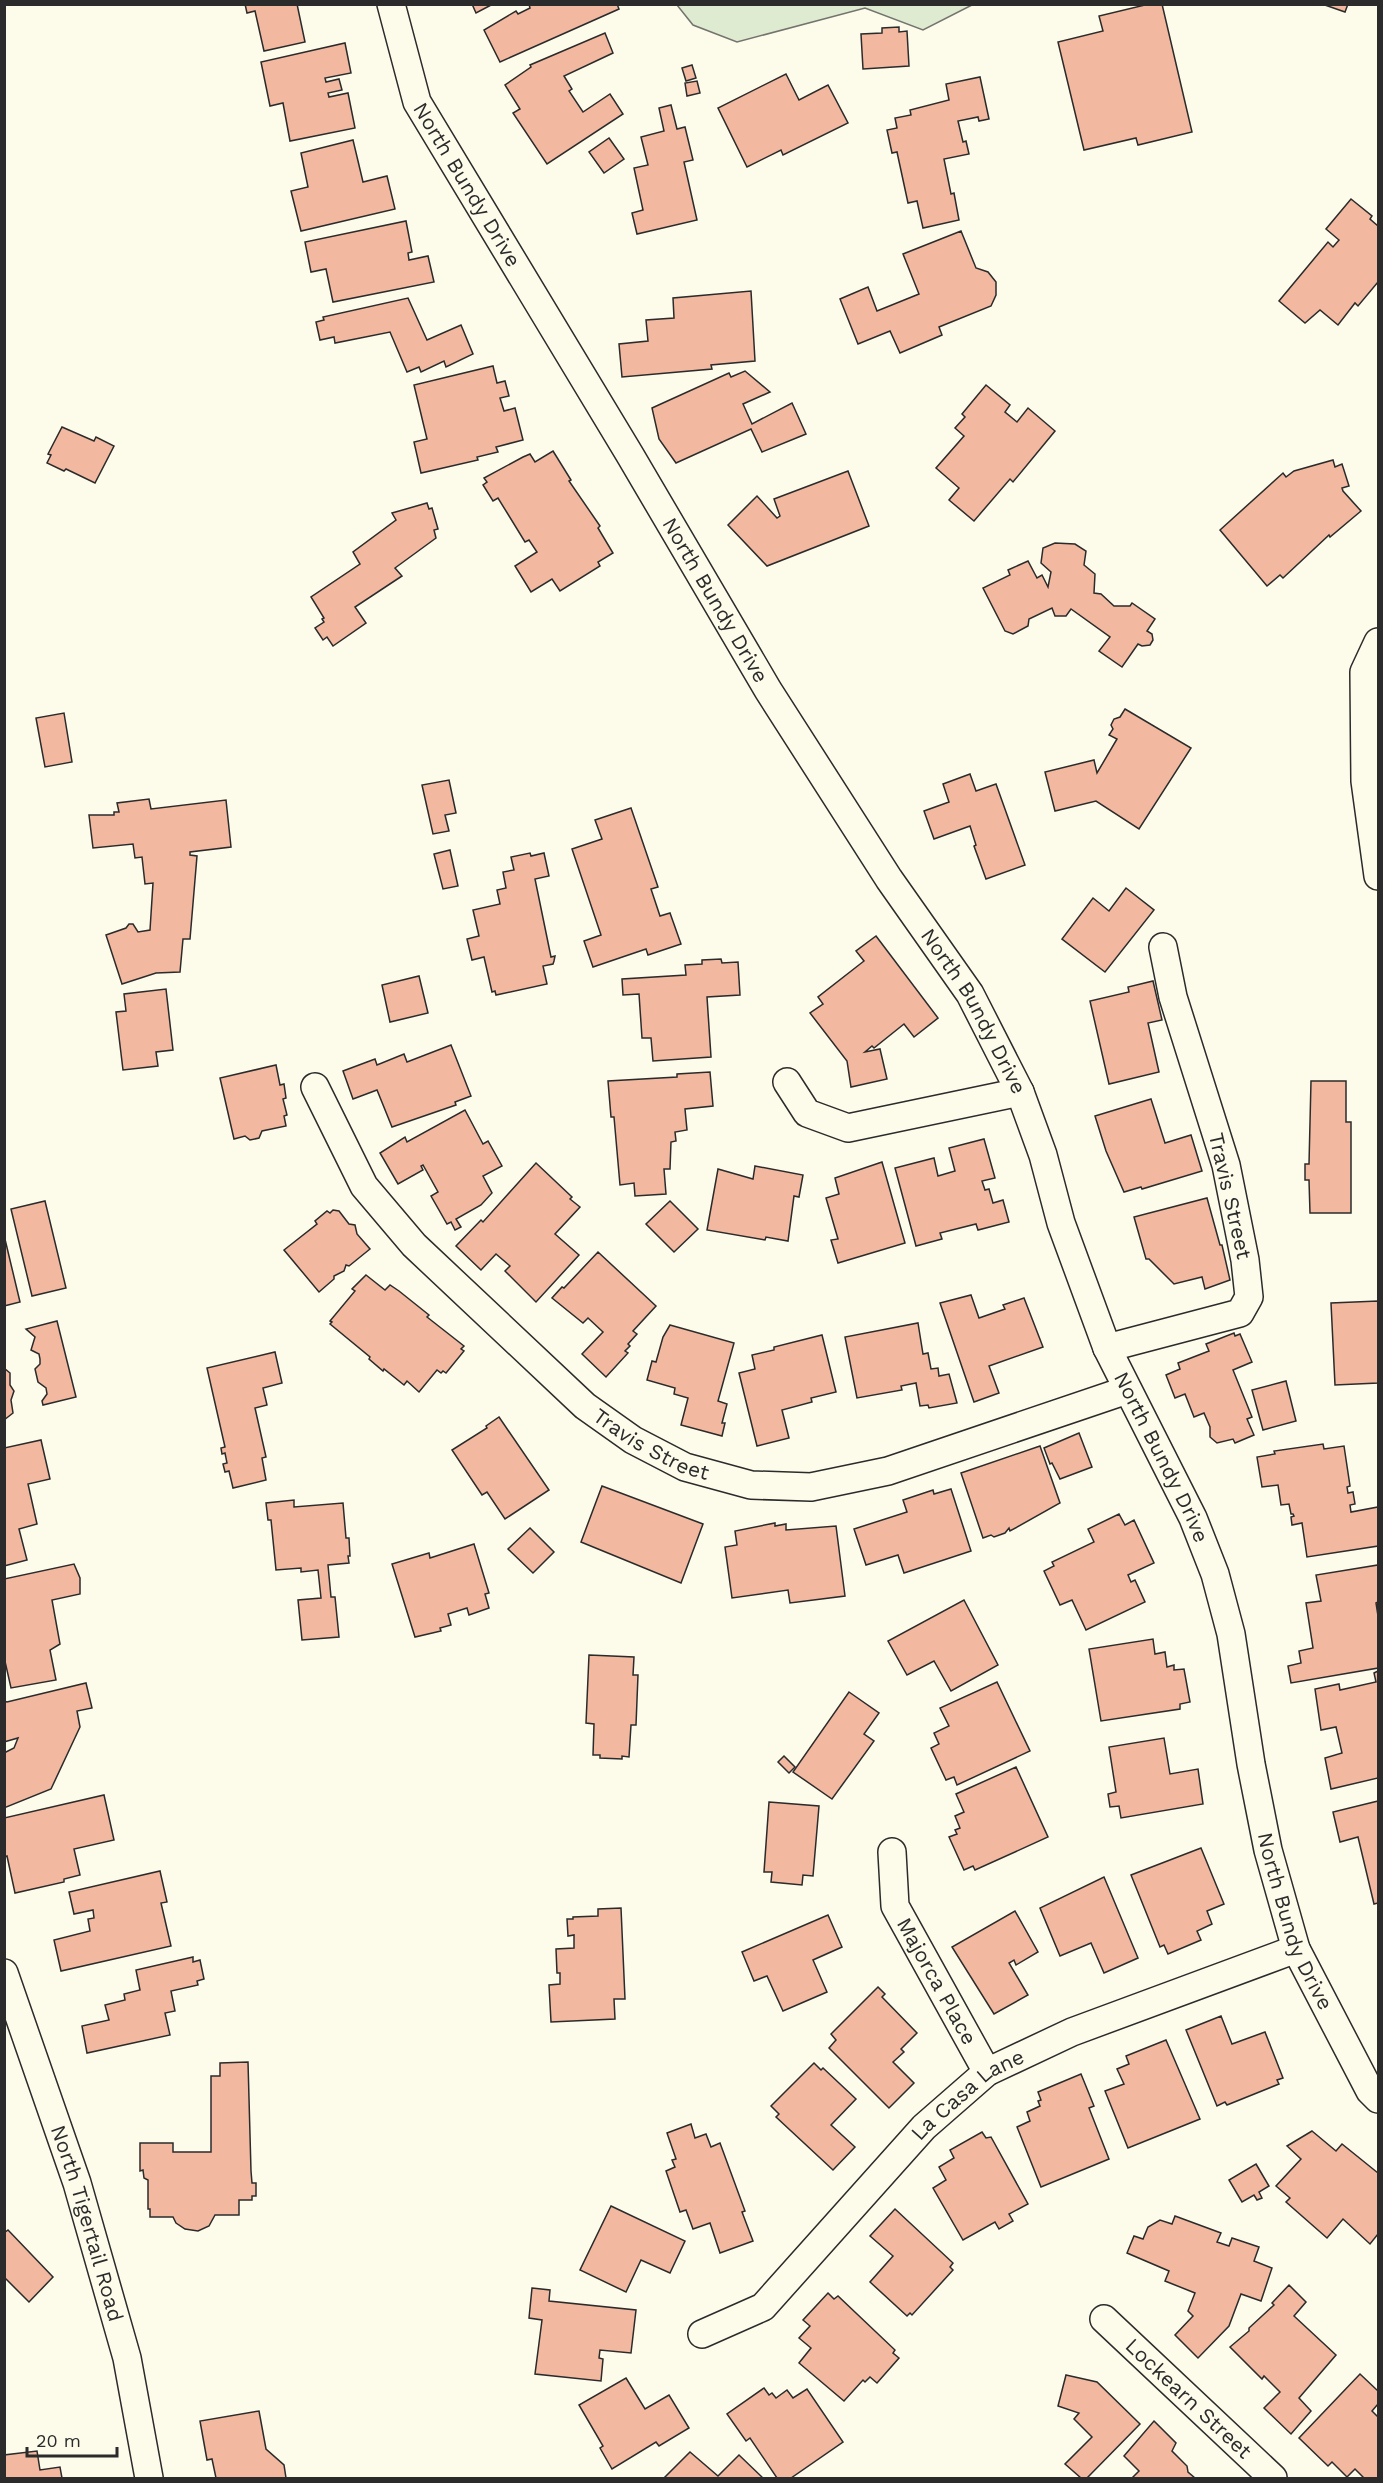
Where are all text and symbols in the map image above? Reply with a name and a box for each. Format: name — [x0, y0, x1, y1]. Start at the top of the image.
street label: North Bundy Drive — [408, 98, 526, 271]
street label: North Bundy Drive — [657, 513, 774, 687]
street label: North Bundy Drive — [916, 924, 1032, 1098]
street label: Travis Street — [1204, 1130, 1257, 1262]
street label: North Bundy Drive — [1109, 1367, 1214, 1546]
street label: Travis Street — [588, 1403, 712, 1485]
street label: North Bundy Drive — [1253, 1830, 1338, 2014]
street label: Majorca Place — [892, 1913, 982, 2049]
street label: La Casa Lane — [905, 2043, 1028, 2145]
street label: North Tigertail Road — [46, 2122, 129, 2324]
street label: Lockearn Street — [1120, 2333, 1257, 2464]
scale bar — [27, 2420, 117, 2458]
text: 20 m — [36, 2430, 81, 2451]

